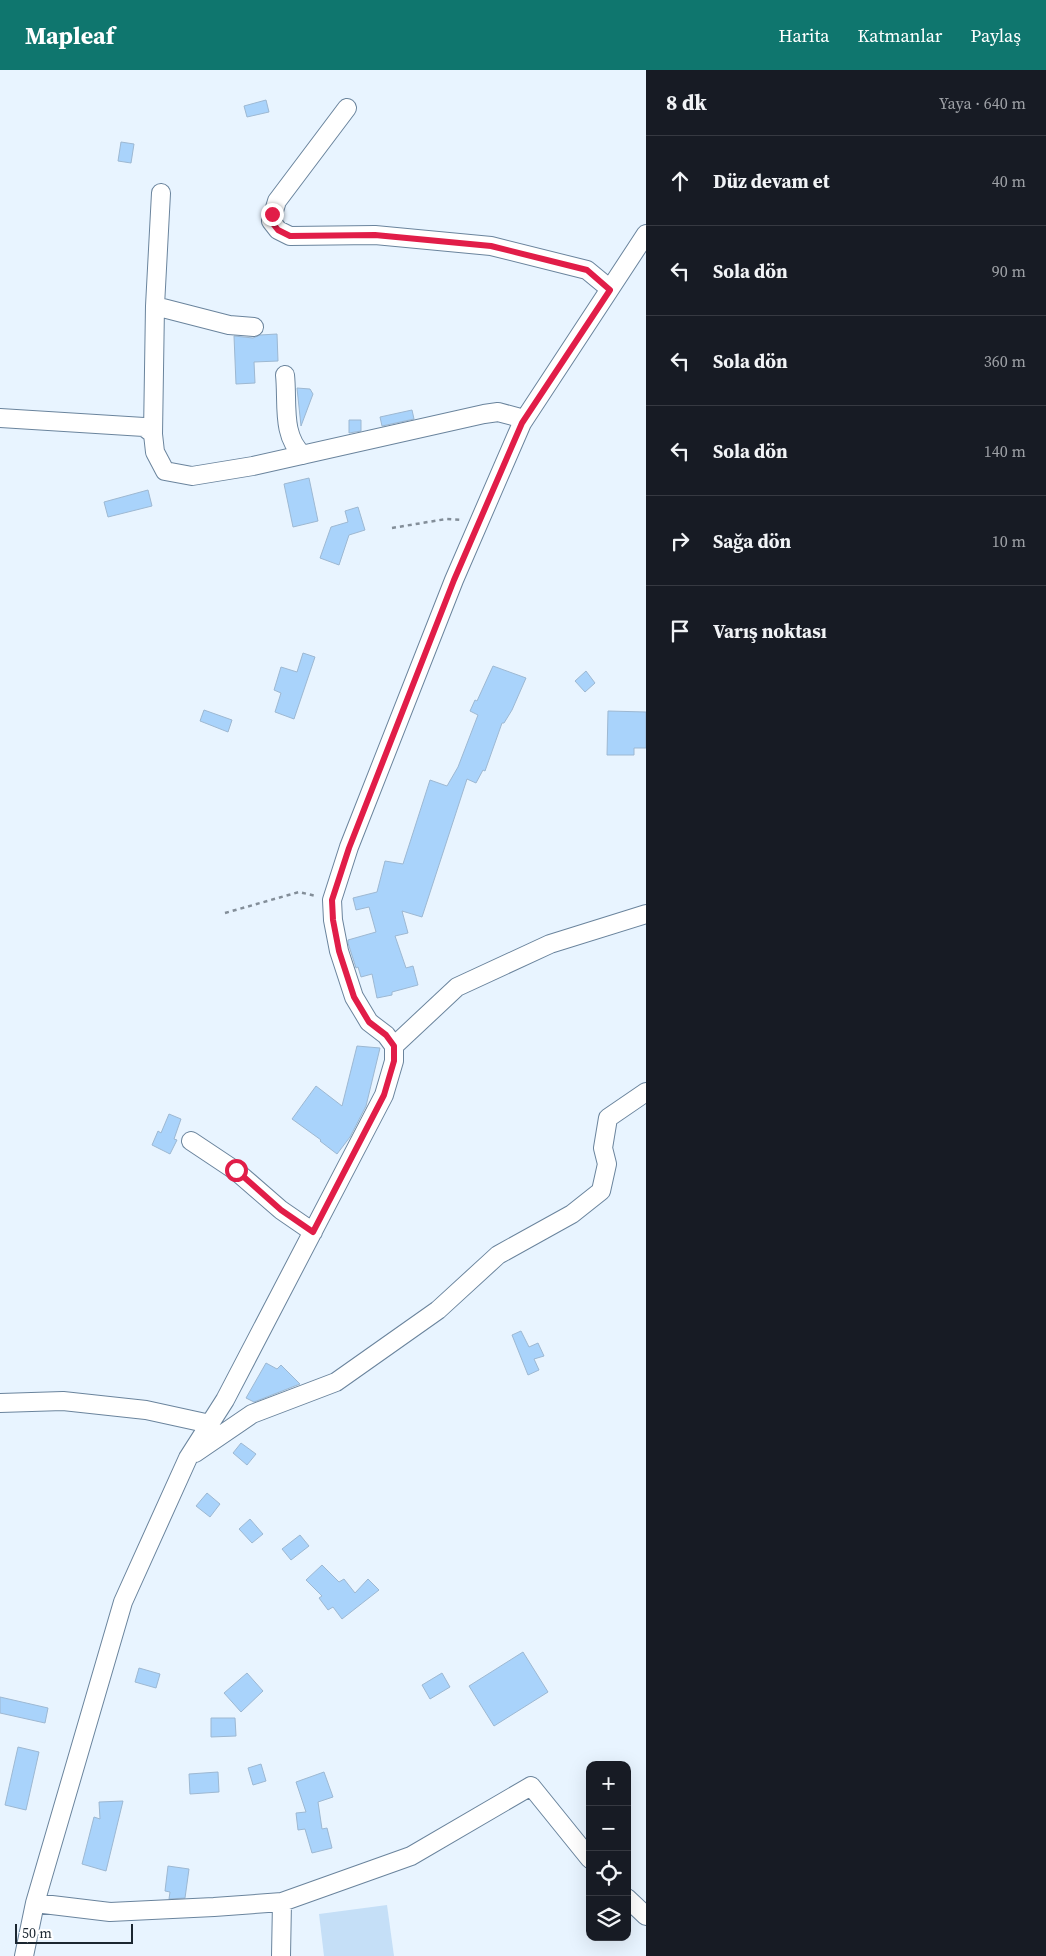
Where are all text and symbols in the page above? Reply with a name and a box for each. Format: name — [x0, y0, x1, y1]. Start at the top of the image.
text: Mapleaf — [25, 19, 115, 52]
text: Harita — [779, 23, 829, 48]
text: Katmanlar — [857, 23, 942, 48]
text: Paylaş — [970, 23, 1021, 48]
text: 8 dk — [666, 88, 707, 117]
text: Yaya · 640 m — [939, 92, 1026, 114]
icon: ahead — [666, 167, 694, 195]
text: Düz devam et — [713, 168, 830, 194]
text: 40 m — [992, 170, 1026, 192]
route end — [261, 203, 284, 226]
icon: left — [666, 257, 694, 285]
text: Sola dön — [713, 258, 788, 284]
text: 90 m — [992, 260, 1026, 282]
icon: left — [666, 347, 694, 375]
text: Sola dön — [713, 348, 788, 374]
text: 360 m — [984, 350, 1026, 372]
icon: left — [666, 437, 694, 465]
text: Sola dön — [713, 438, 788, 464]
text: 140 m — [984, 440, 1026, 462]
icon: right — [666, 527, 694, 555]
text: Sağa dön — [713, 528, 791, 554]
text: 10 m — [992, 530, 1026, 552]
icon: arrive — [666, 617, 694, 645]
text: Varış noktası — [713, 618, 827, 644]
route start — [225, 1159, 248, 1182]
map controls — [586, 1761, 631, 1941]
button: + — [586, 1761, 631, 1806]
button: − — [586, 1806, 631, 1851]
button: locate — [586, 1851, 631, 1896]
button: layers — [586, 1896, 631, 1941]
scale bar — [15, 1921, 132, 1944]
text: 50 m — [22, 1923, 52, 1943]

